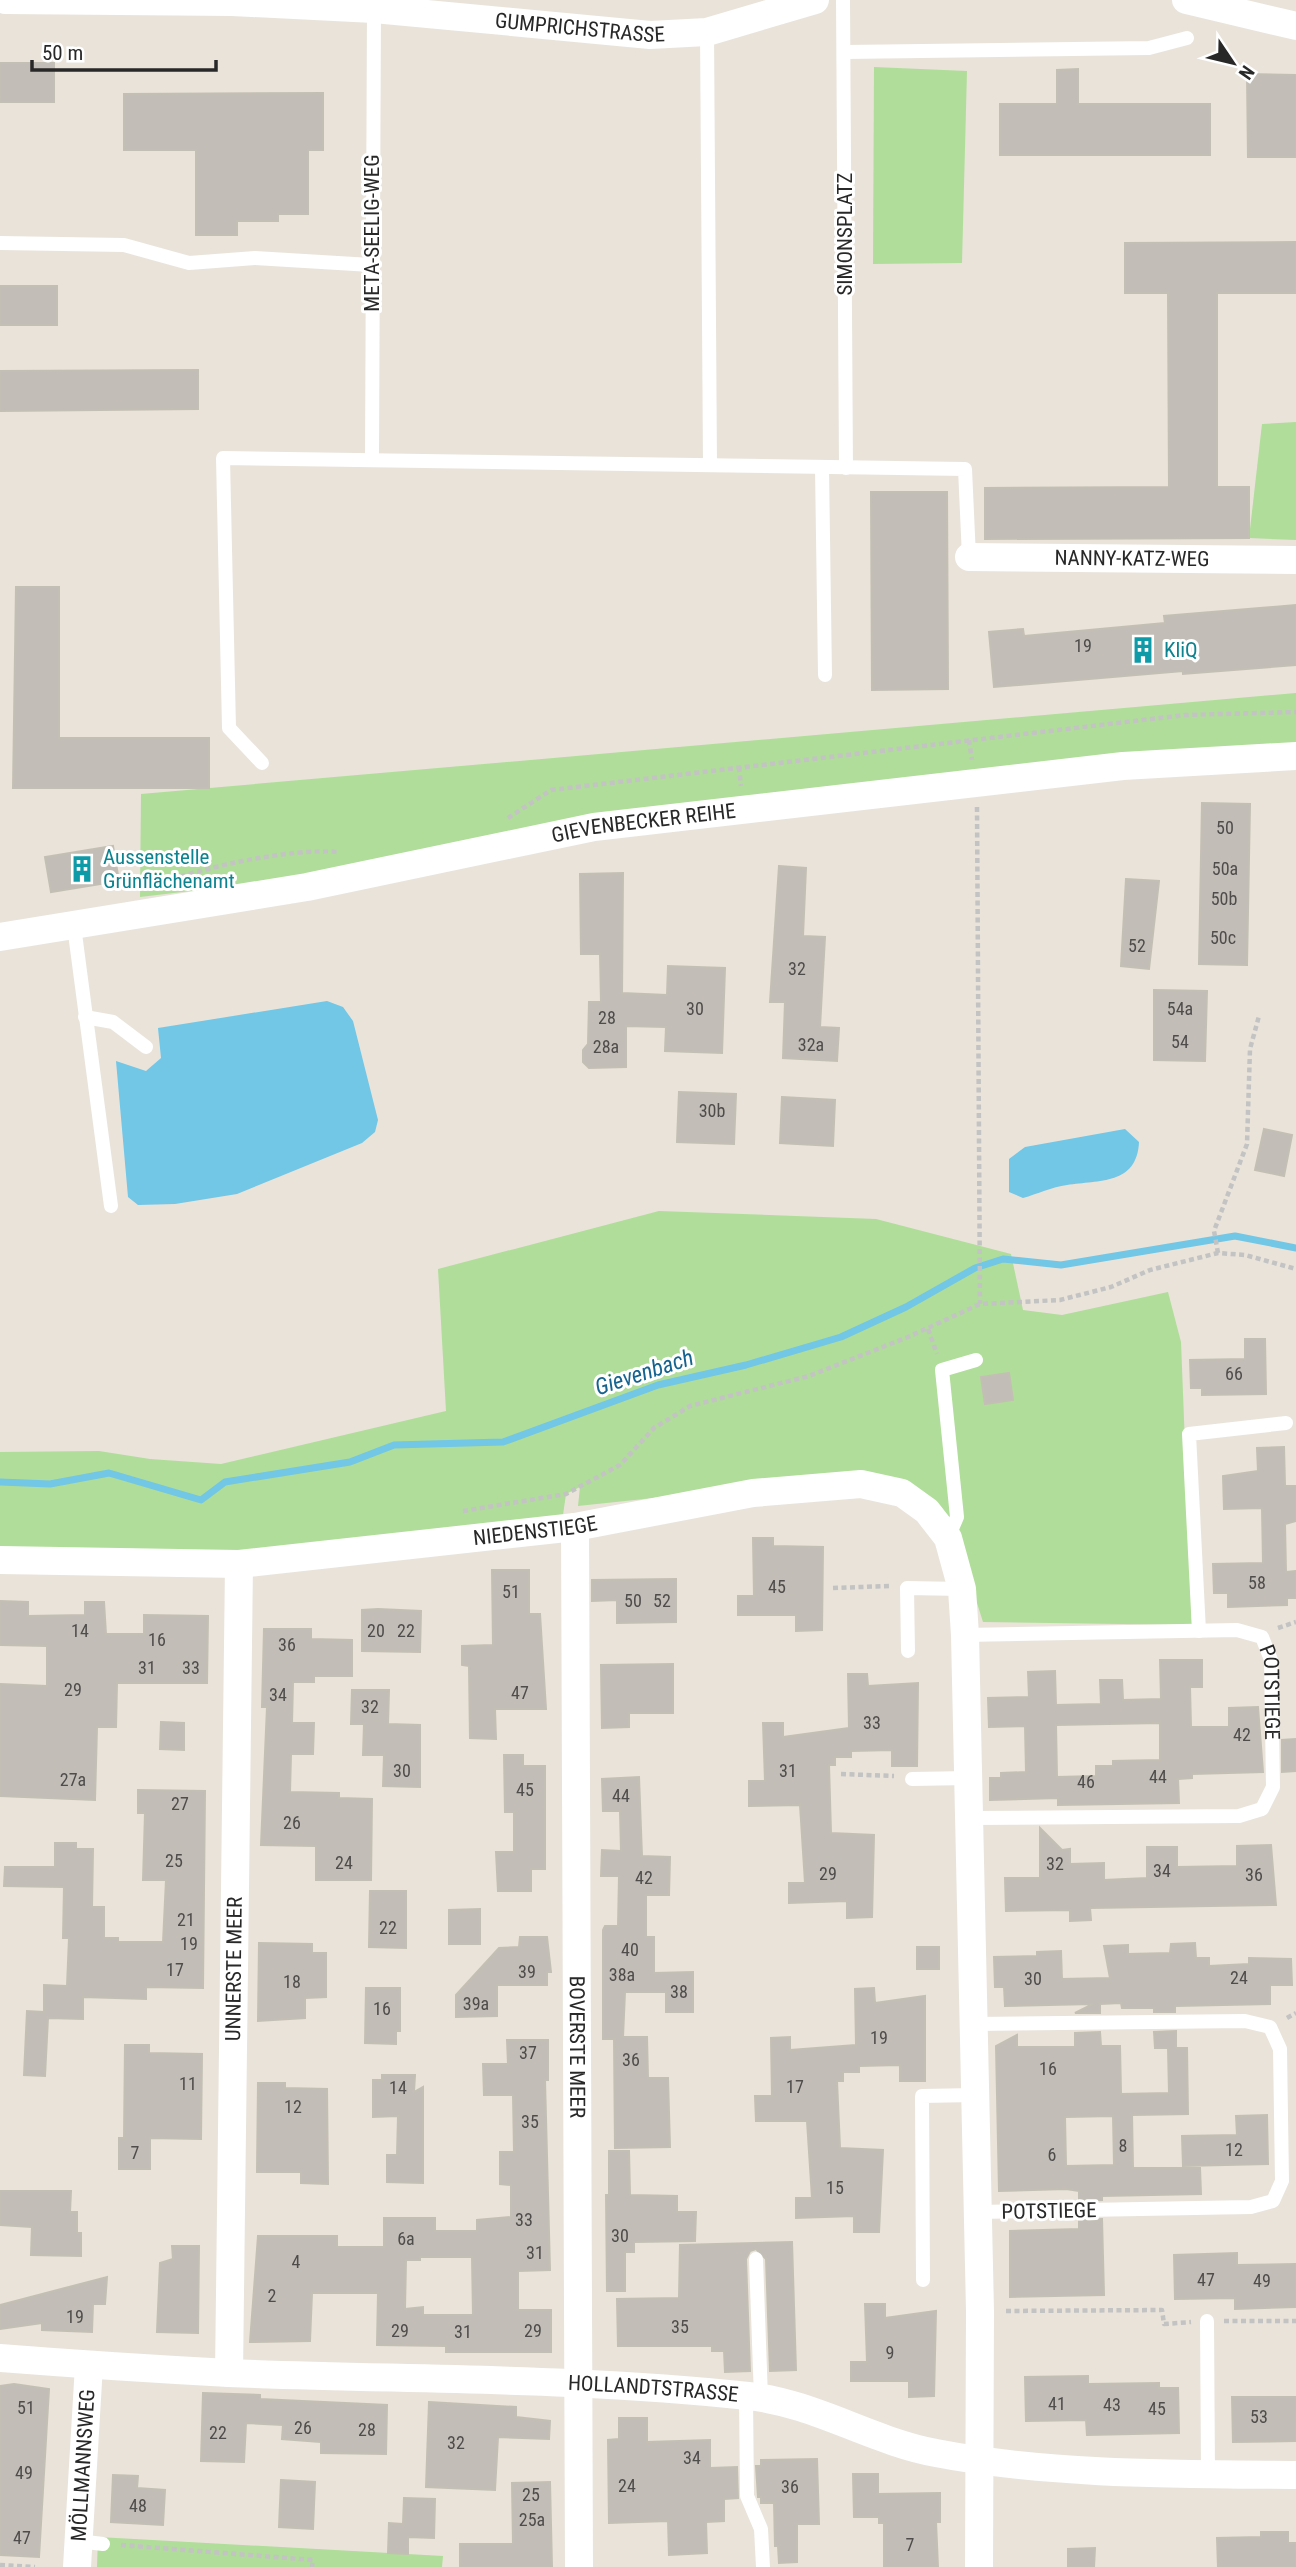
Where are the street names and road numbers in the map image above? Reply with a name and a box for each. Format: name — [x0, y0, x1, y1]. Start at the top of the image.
street label: GUMPRICHSTRASSE — [494, 8, 665, 47]
street label: META-SEELIG-WEG — [360, 154, 384, 312]
street label: SIMONSPLATZ — [833, 172, 857, 296]
street label: NANNY-KATZ-WEG — [1054, 546, 1210, 571]
street label: GIEVENBECKER REIHE — [549, 799, 737, 848]
street label: NIEDENSTIEGE — [472, 1511, 599, 1550]
street label: POTSTIEGE — [1254, 1641, 1284, 1740]
street label: UNNERSTE MEER — [221, 1897, 247, 2041]
street label: BOVERSTE MEER — [565, 1976, 589, 2118]
street label: POTSTIEGE — [1001, 2198, 1097, 2224]
street label: HOLLANDTSTRASSE — [567, 2371, 740, 2407]
street label: MÖLLMANNSWEG — [67, 2388, 100, 2542]

